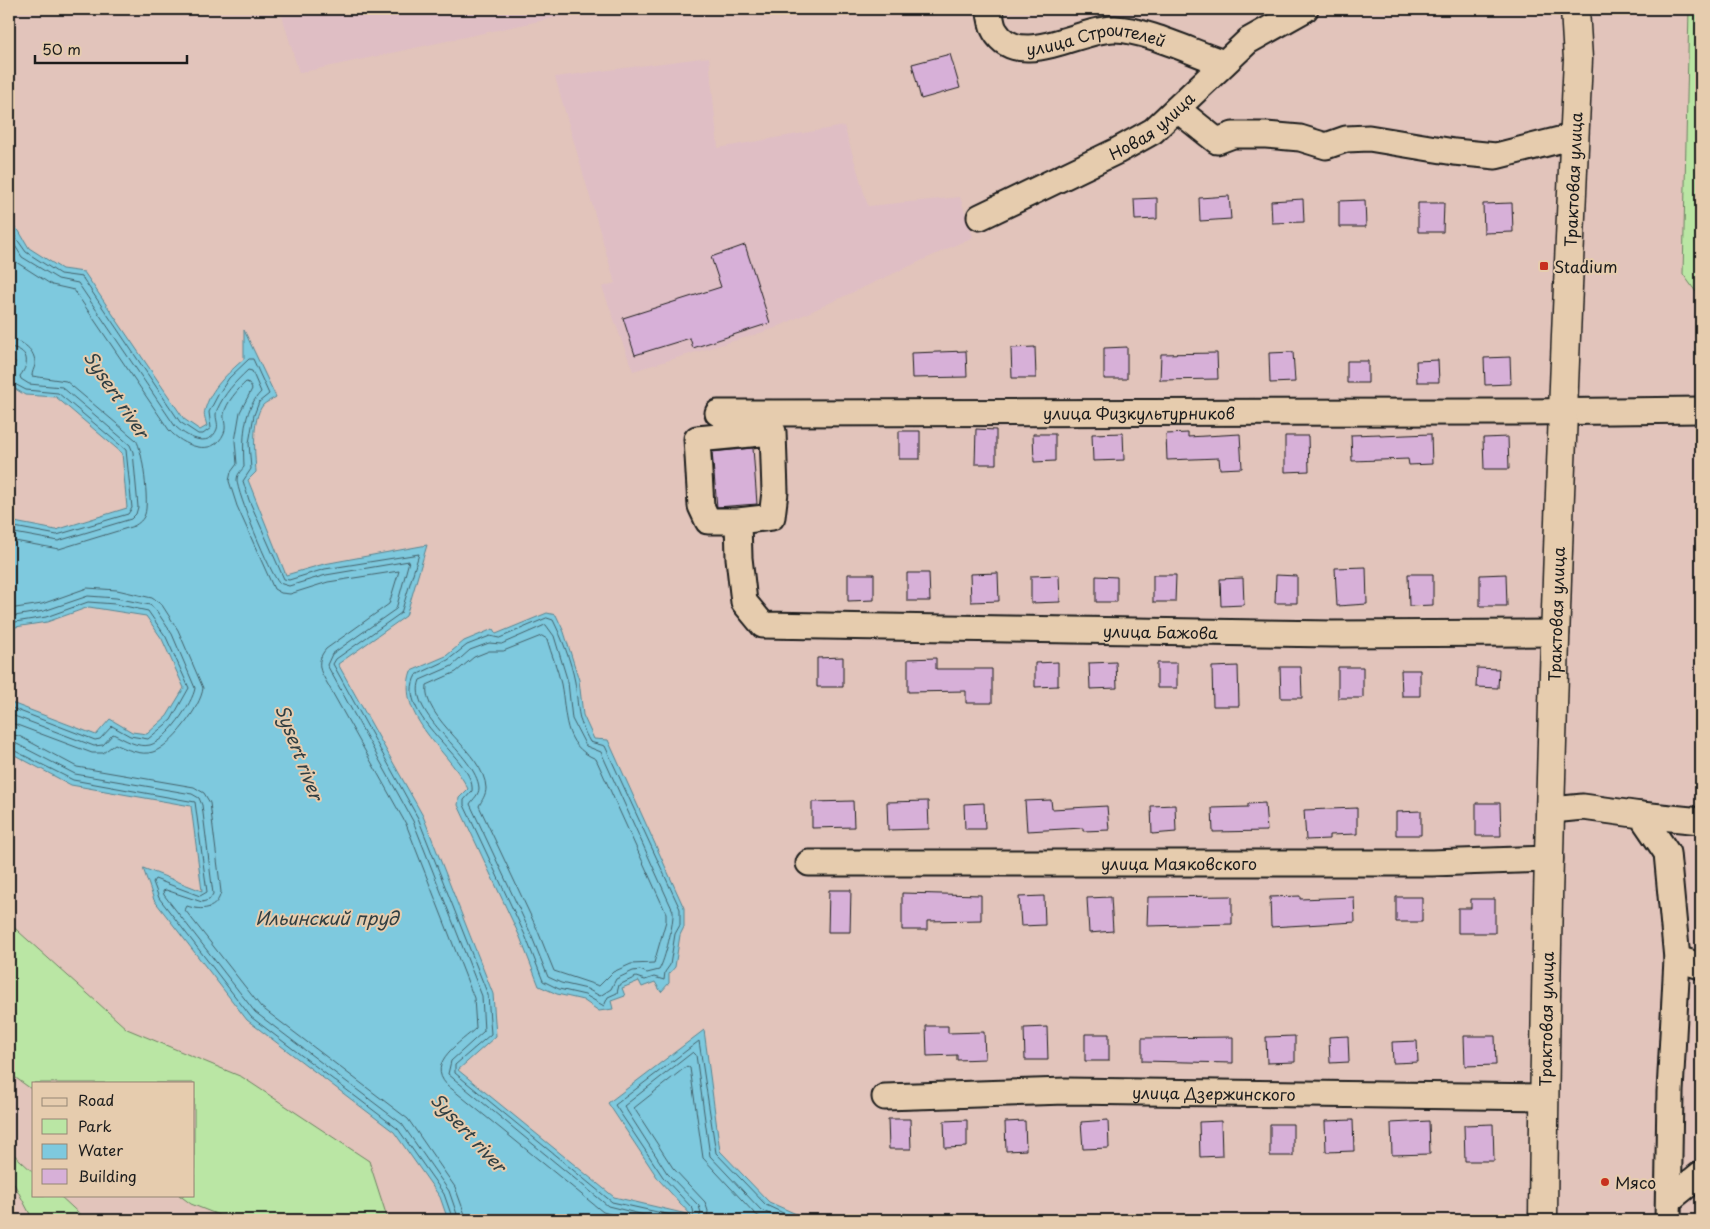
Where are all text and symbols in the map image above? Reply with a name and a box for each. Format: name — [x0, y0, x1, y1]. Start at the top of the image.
street label: улица Строителей — [1026, 17, 1169, 60]
scale bar — [35, 32, 188, 64]
text: 50 m — [42, 37, 81, 60]
street label: Новая улица — [1105, 86, 1200, 165]
street label: Трактовая улица — [1558, 111, 1588, 247]
place label: Stadium — [1554, 254, 1617, 278]
marker: Stadium — [1538, 260, 1550, 272]
water label: Sysert river — [78, 345, 158, 445]
street label: улица Физкультурников — [1043, 400, 1235, 425]
street label: Трактовая улица — [1542, 546, 1570, 682]
street label: улица Бажова — [1103, 618, 1218, 644]
water label: Sysert river — [270, 701, 331, 806]
street label: улица Маяковского — [1101, 851, 1257, 875]
water label: Ильинский пруд — [255, 904, 400, 931]
street label: Трактовая улица — [1532, 951, 1559, 1087]
street label: улица Дзержинского — [1132, 1080, 1296, 1106]
legend — [32, 1082, 195, 1196]
water label: Sysert river — [425, 1086, 515, 1180]
text: Road — [78, 1088, 114, 1111]
text: Park — [78, 1114, 112, 1137]
text: Water — [78, 1138, 123, 1161]
text: Building — [78, 1164, 137, 1187]
place label: Мясо — [1615, 1170, 1656, 1194]
marker: Мясо — [1599, 1176, 1611, 1188]

